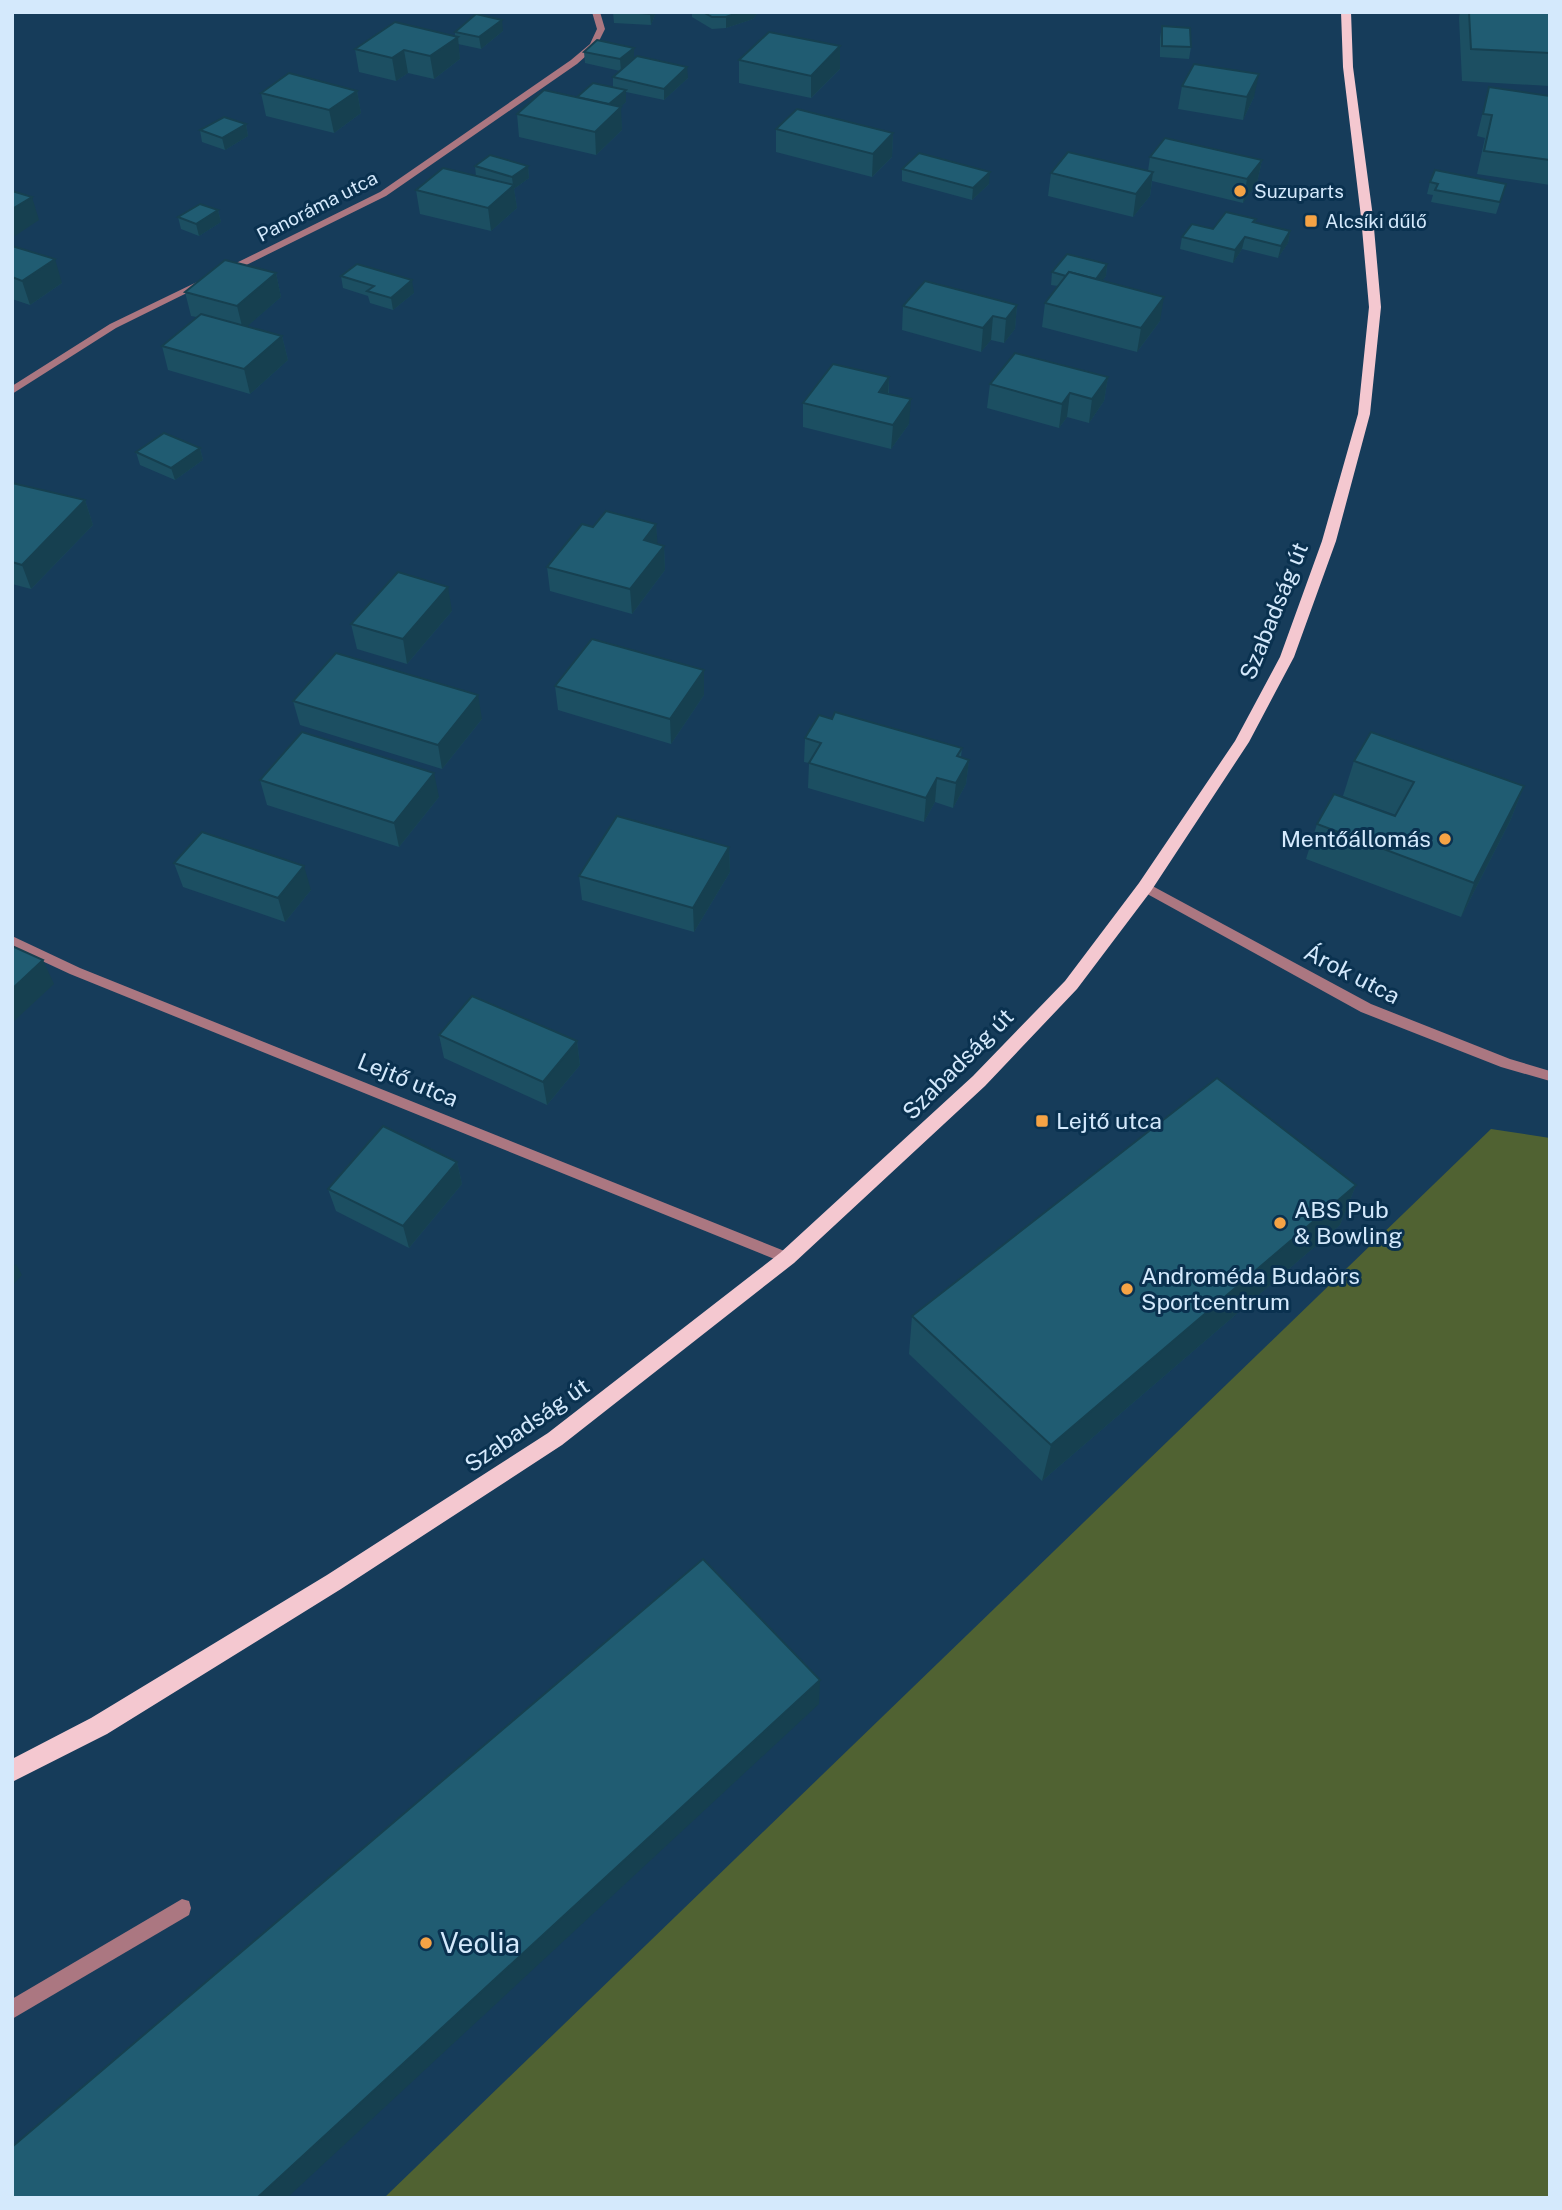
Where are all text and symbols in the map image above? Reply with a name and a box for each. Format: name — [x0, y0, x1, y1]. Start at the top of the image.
street label: Panoráma utca — [253, 166, 381, 246]
place label: Suzuparts — [1254, 180, 1344, 202]
marker: Suzuparts — [1232, 183, 1248, 199]
place label: Alcsíki dűlő — [1325, 210, 1427, 232]
marker: Alcsíki dűlő — [1303, 213, 1319, 229]
street label: Szabadság út — [1234, 538, 1313, 683]
place label: Mentőállomás — [1281, 825, 1431, 852]
marker: Mentőállomás — [1437, 831, 1453, 847]
street label: Árok utca — [1300, 938, 1405, 1009]
street label: Szabadság út — [897, 1003, 1019, 1125]
street label: Lejtő utca — [354, 1047, 462, 1112]
place label: Lejtő utca — [1056, 1107, 1162, 1134]
marker: Lejtő utca — [1034, 1113, 1050, 1129]
place label: ABS Pub & Bowling — [1294, 1196, 1402, 1249]
marker: ABS Pub & Bowling — [1272, 1215, 1288, 1231]
place label: Androméda Budaörs Sportcentrum — [1141, 1262, 1360, 1315]
marker: Androméda Budaörs Sportcentrum — [1119, 1281, 1135, 1297]
street label: Szabadság út — [459, 1372, 594, 1477]
place label: Veolia — [440, 1926, 520, 1959]
marker: Veolia — [418, 1935, 434, 1951]

